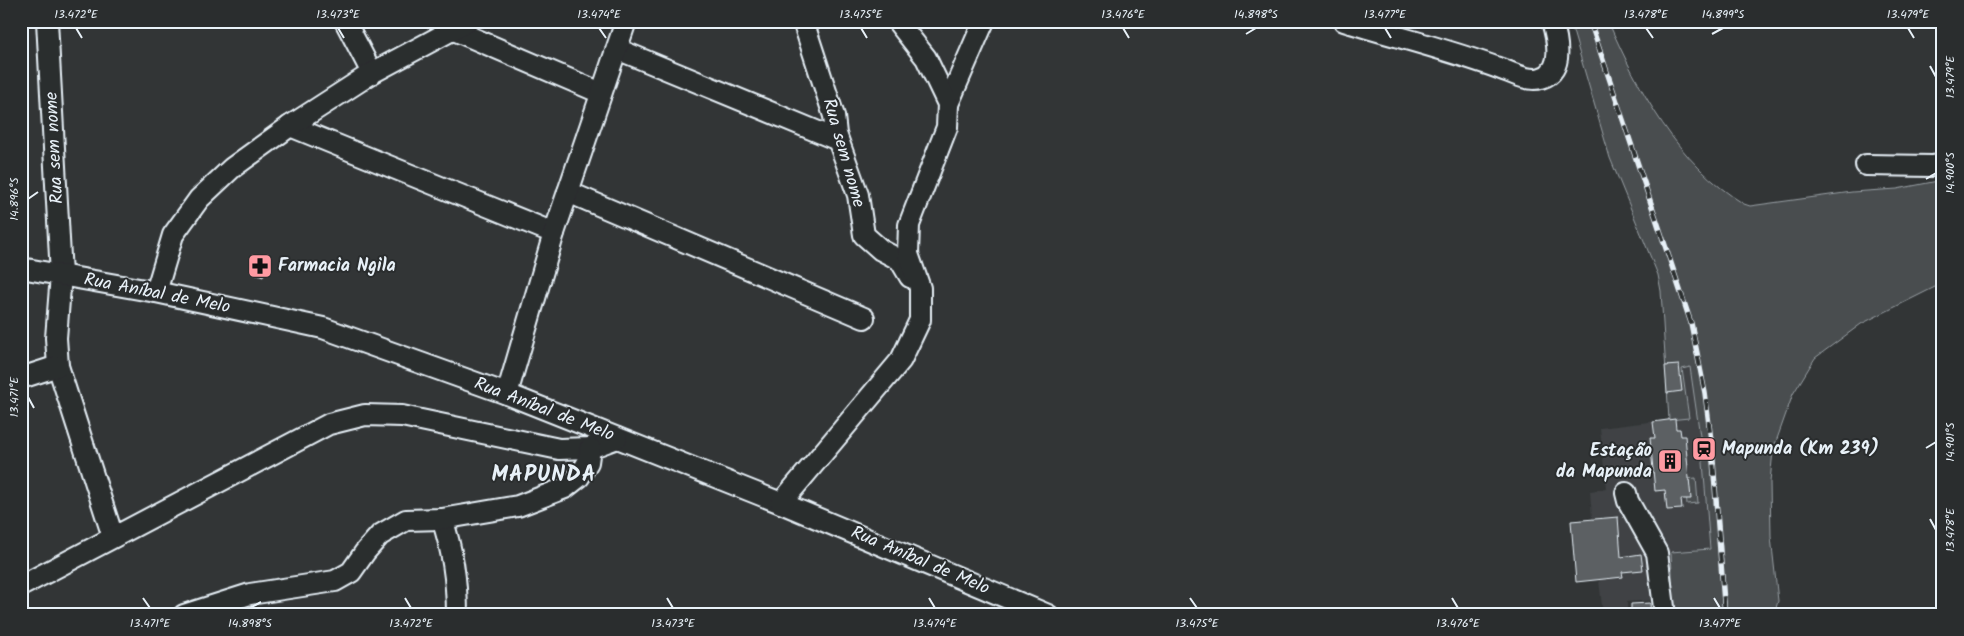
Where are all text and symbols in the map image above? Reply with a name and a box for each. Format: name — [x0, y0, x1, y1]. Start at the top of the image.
text: 13.472°E — [54, 5, 99, 24]
text: 13.473°E — [316, 5, 361, 24]
text: 13.474°E — [577, 5, 622, 24]
text: 13.475°E — [839, 5, 884, 24]
text: 13.476°E — [1101, 5, 1146, 24]
text: 14.898°S — [1234, 5, 1279, 24]
text: 13.477°E — [1364, 5, 1407, 24]
text: 13.478°E — [1624, 5, 1669, 24]
text: 14.899°S — [1702, 5, 1745, 24]
text: 13.479°E — [1887, 5, 1930, 24]
text: 13.479°E — [1941, 55, 1960, 98]
street label: Rua sem nome — [38, 91, 72, 205]
street label: Rua sem nome — [814, 95, 872, 211]
text: 14.900°S — [1941, 152, 1960, 194]
text: 14.896°S — [5, 177, 24, 221]
place label: Farmacia Ngila — [278, 252, 396, 281]
pharmacy icon: Farmacia Ngila — [247, 253, 273, 279]
street label: Rua Aníbal de Melo — [81, 266, 233, 322]
street label: Rua Aníbal de Melo — [470, 370, 618, 450]
text: 13.471°E — [5, 376, 24, 417]
text: 14.901°S — [1941, 422, 1960, 462]
place label: Mapunda (Km 239) — [1722, 435, 1879, 464]
station icon: Mapunda (Km 239) — [1691, 436, 1717, 462]
place label: Estação da Mapunda — [1556, 437, 1652, 487]
building icon: Estação da Mapunda — [1657, 448, 1683, 474]
district label: MAPUNDA — [491, 458, 597, 493]
text: 13.478°E — [1941, 507, 1960, 552]
street label: Rua Aníbal de Melo — [846, 519, 994, 603]
text: 13.471°E — [130, 614, 171, 633]
text: 14.898°S — [228, 614, 273, 633]
text: 13.472°E — [389, 614, 434, 633]
text: 13.473°E — [651, 614, 696, 633]
text: 13.474°E — [913, 614, 958, 633]
text: 13.475°E — [1175, 614, 1220, 633]
text: 13.476°E — [1436, 614, 1481, 633]
text: 13.477°E — [1699, 614, 1742, 633]

